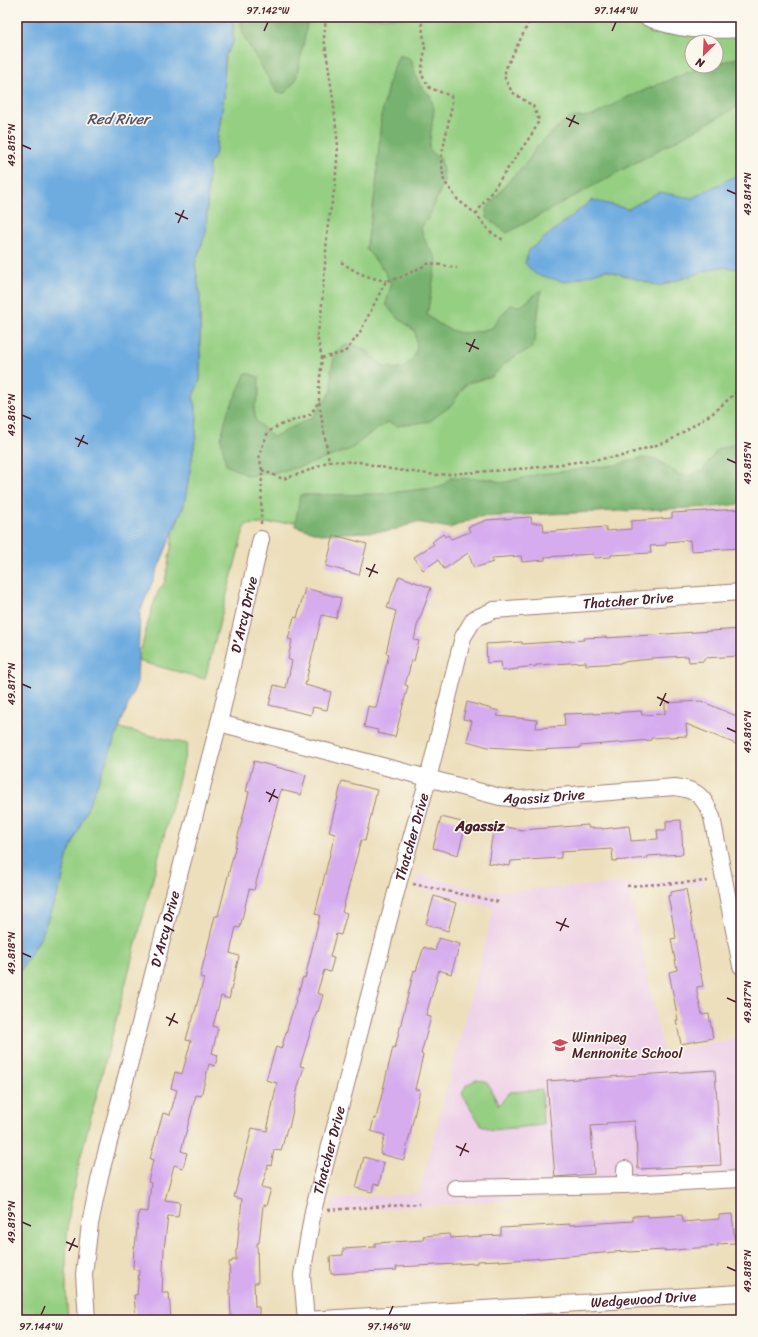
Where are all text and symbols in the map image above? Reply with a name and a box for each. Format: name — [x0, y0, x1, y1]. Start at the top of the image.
text: 97.142°W — [246, 2, 290, 20]
text: 97.144°W — [594, 2, 638, 20]
north arrow — [684, 34, 724, 74]
text: N — [692, 52, 708, 73]
water label: Red River — [87, 106, 152, 132]
text: 49.815°N — [3, 123, 21, 167]
text: 49.814°N — [739, 172, 757, 216]
text: 49.816°N — [3, 394, 21, 436]
text: 49.815°N — [739, 441, 757, 485]
street label: D'Arcy Drive — [223, 574, 265, 655]
street label: Thatcher Drive — [582, 584, 674, 616]
text: 49.817°N — [3, 663, 21, 705]
text: 49.816°N — [739, 711, 757, 753]
street label: Agassiz Drive — [501, 782, 586, 811]
street label: Thatcher Drive — [387, 790, 436, 884]
district label: Agassiz — [454, 813, 506, 839]
street label: D'Arcy Drive — [143, 888, 187, 970]
text: 49.818°N — [3, 931, 21, 974]
text: 49.817°N — [739, 981, 757, 1023]
place label: Winnipeg Mennonite School — [572, 1025, 683, 1066]
school or university icon: Winnipeg Mennonite School — [551, 1036, 569, 1054]
street label: Thatcher Drive — [305, 1103, 352, 1197]
text: 49.819°N — [3, 1200, 21, 1244]
text: 49.818°N — [739, 1249, 757, 1292]
street label: Wedgewood Drive — [590, 1283, 697, 1315]
text: 97.144°W — [19, 1318, 63, 1336]
text: 97.146°W — [367, 1318, 411, 1336]

